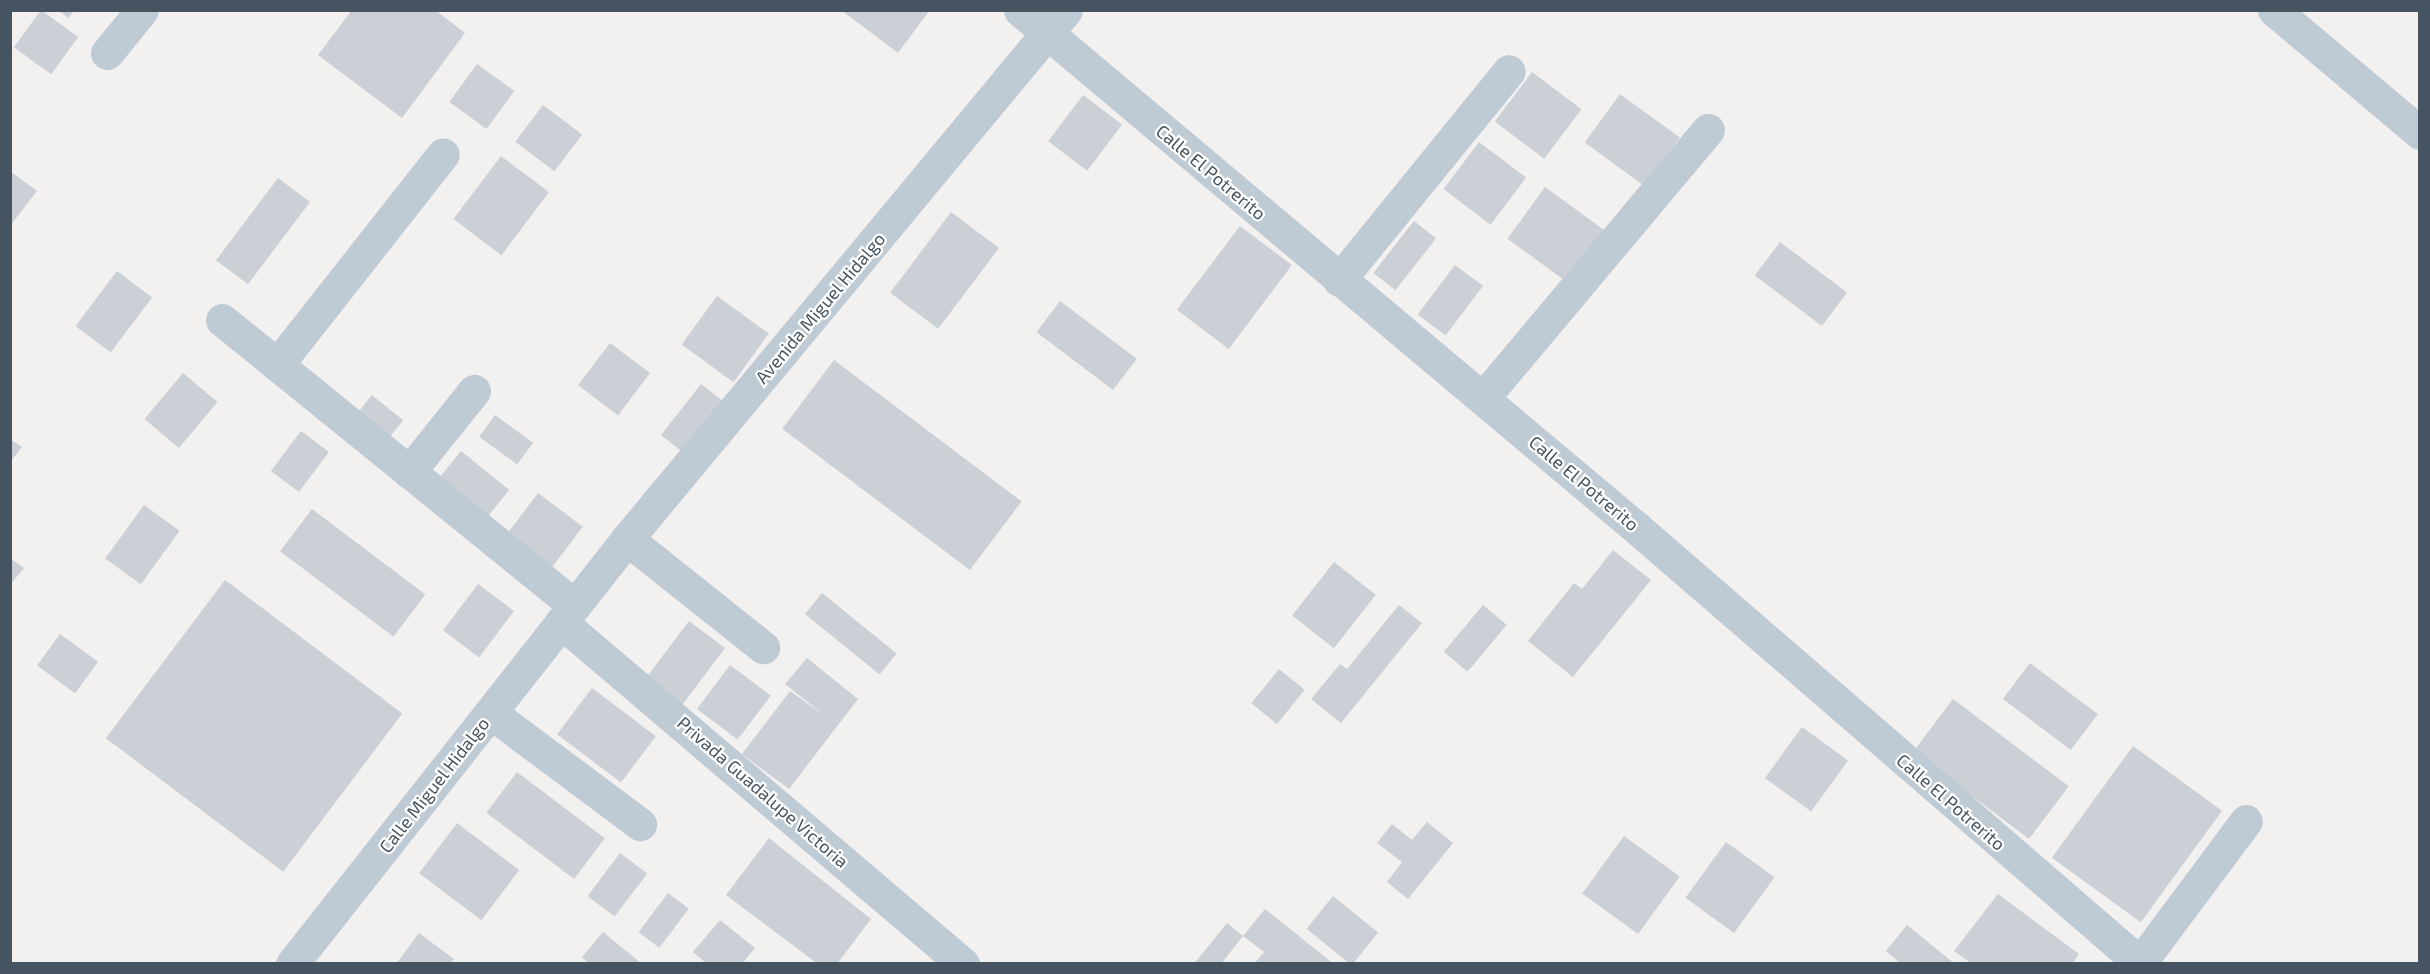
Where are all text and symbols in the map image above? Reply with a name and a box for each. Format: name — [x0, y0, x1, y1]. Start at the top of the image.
street label: Calle El Potrerito — [1152, 120, 1270, 224]
street label: Avenida Miguel Hidalgo — [750, 228, 890, 388]
street label: Calle El Potrerito — [1525, 431, 1643, 535]
street label: Privada Guadalupe Victoria — [673, 712, 853, 872]
street label: Calle Miguel Hidalgo — [374, 713, 494, 857]
street label: Calle El Potrerito — [1892, 749, 2010, 855]

